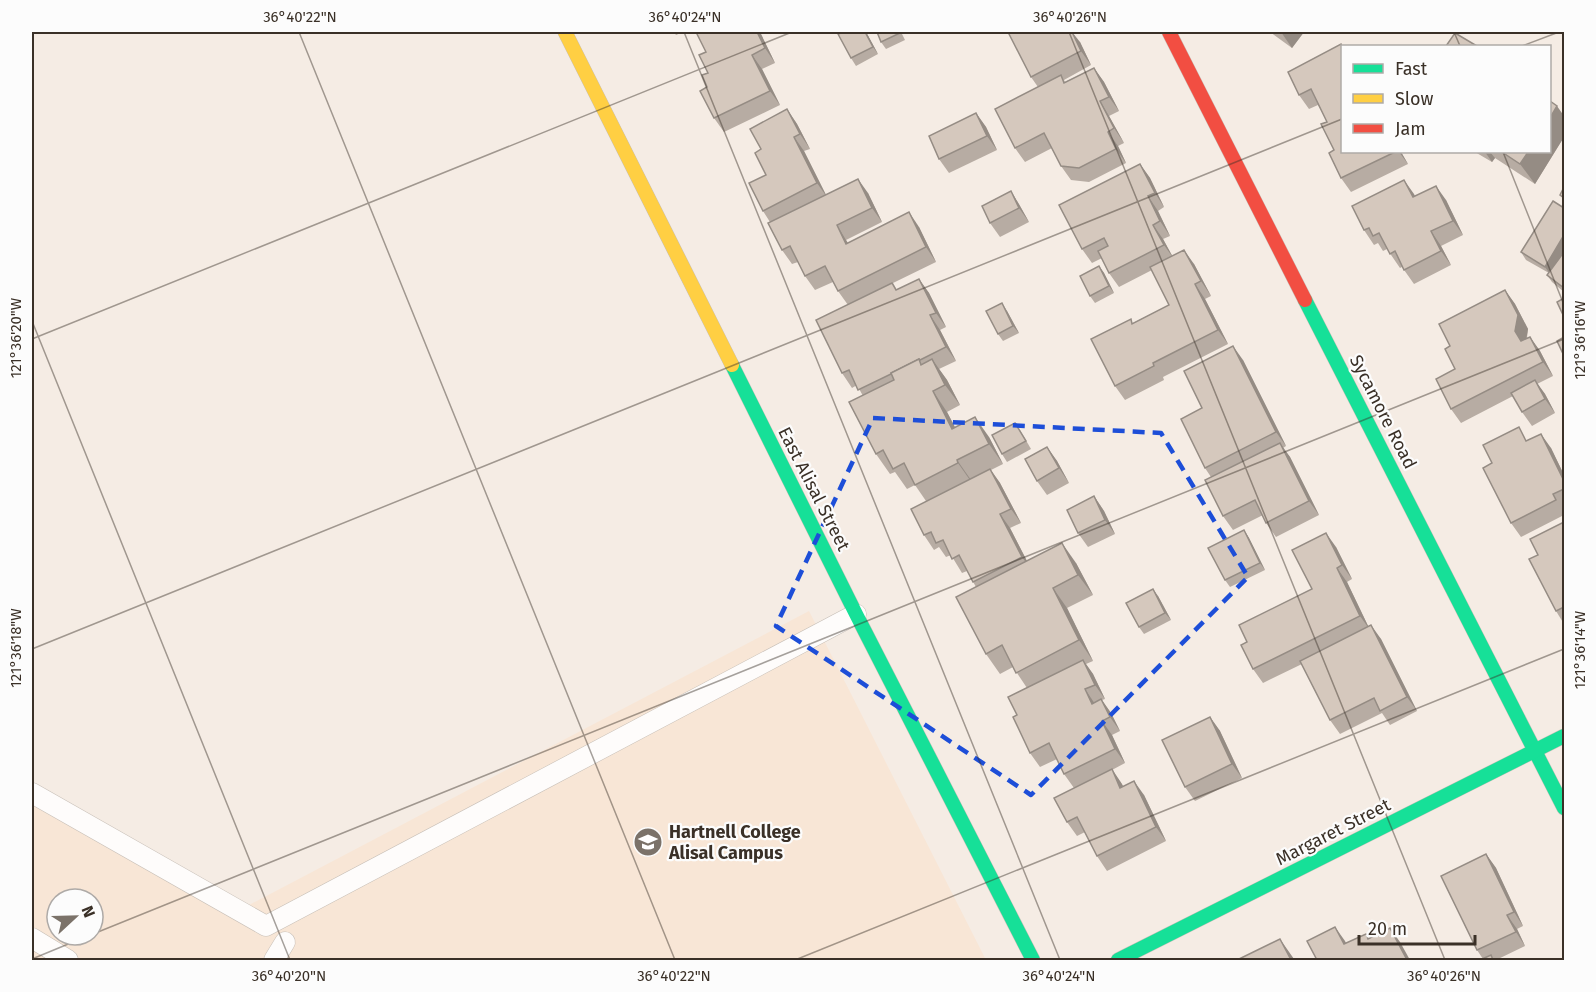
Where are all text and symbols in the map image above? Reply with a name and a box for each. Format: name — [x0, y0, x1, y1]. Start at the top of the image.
text: 36°40'22"N — [263, 8, 337, 26]
text: 36°40'24"N — [648, 8, 722, 26]
text: 36°40'26"N — [1033, 8, 1107, 26]
legend — [1341, 45, 1551, 153]
text: Fast — [1395, 58, 1428, 80]
text: Slow — [1395, 88, 1434, 110]
text: Jam — [1395, 118, 1426, 140]
text: 121°36'20"W — [7, 297, 25, 378]
text: 121°36'16"W — [1571, 300, 1589, 379]
street label: Sycamore Road — [1345, 351, 1421, 473]
street label: East Alisal Street — [773, 423, 855, 555]
text: 121°36'18"W — [7, 608, 25, 688]
text: 121°36'14"W — [1571, 610, 1589, 689]
street label: Margaret Street — [1272, 793, 1394, 870]
place label: Hartnell College Alisal Campus — [668, 821, 801, 864]
school or university icon: Hartnell College Alisal Campus — [632, 826, 664, 858]
north arrow — [45, 887, 105, 947]
text: N — [78, 903, 99, 920]
scale bar — [1359, 908, 1474, 946]
text: 20 m — [1368, 918, 1407, 940]
text: 36°40'20"N — [252, 967, 326, 985]
text: 36°40'22"N — [637, 967, 711, 985]
text: 36°40'24"N — [1022, 967, 1096, 985]
text: 36°40'26"N — [1407, 967, 1481, 985]

